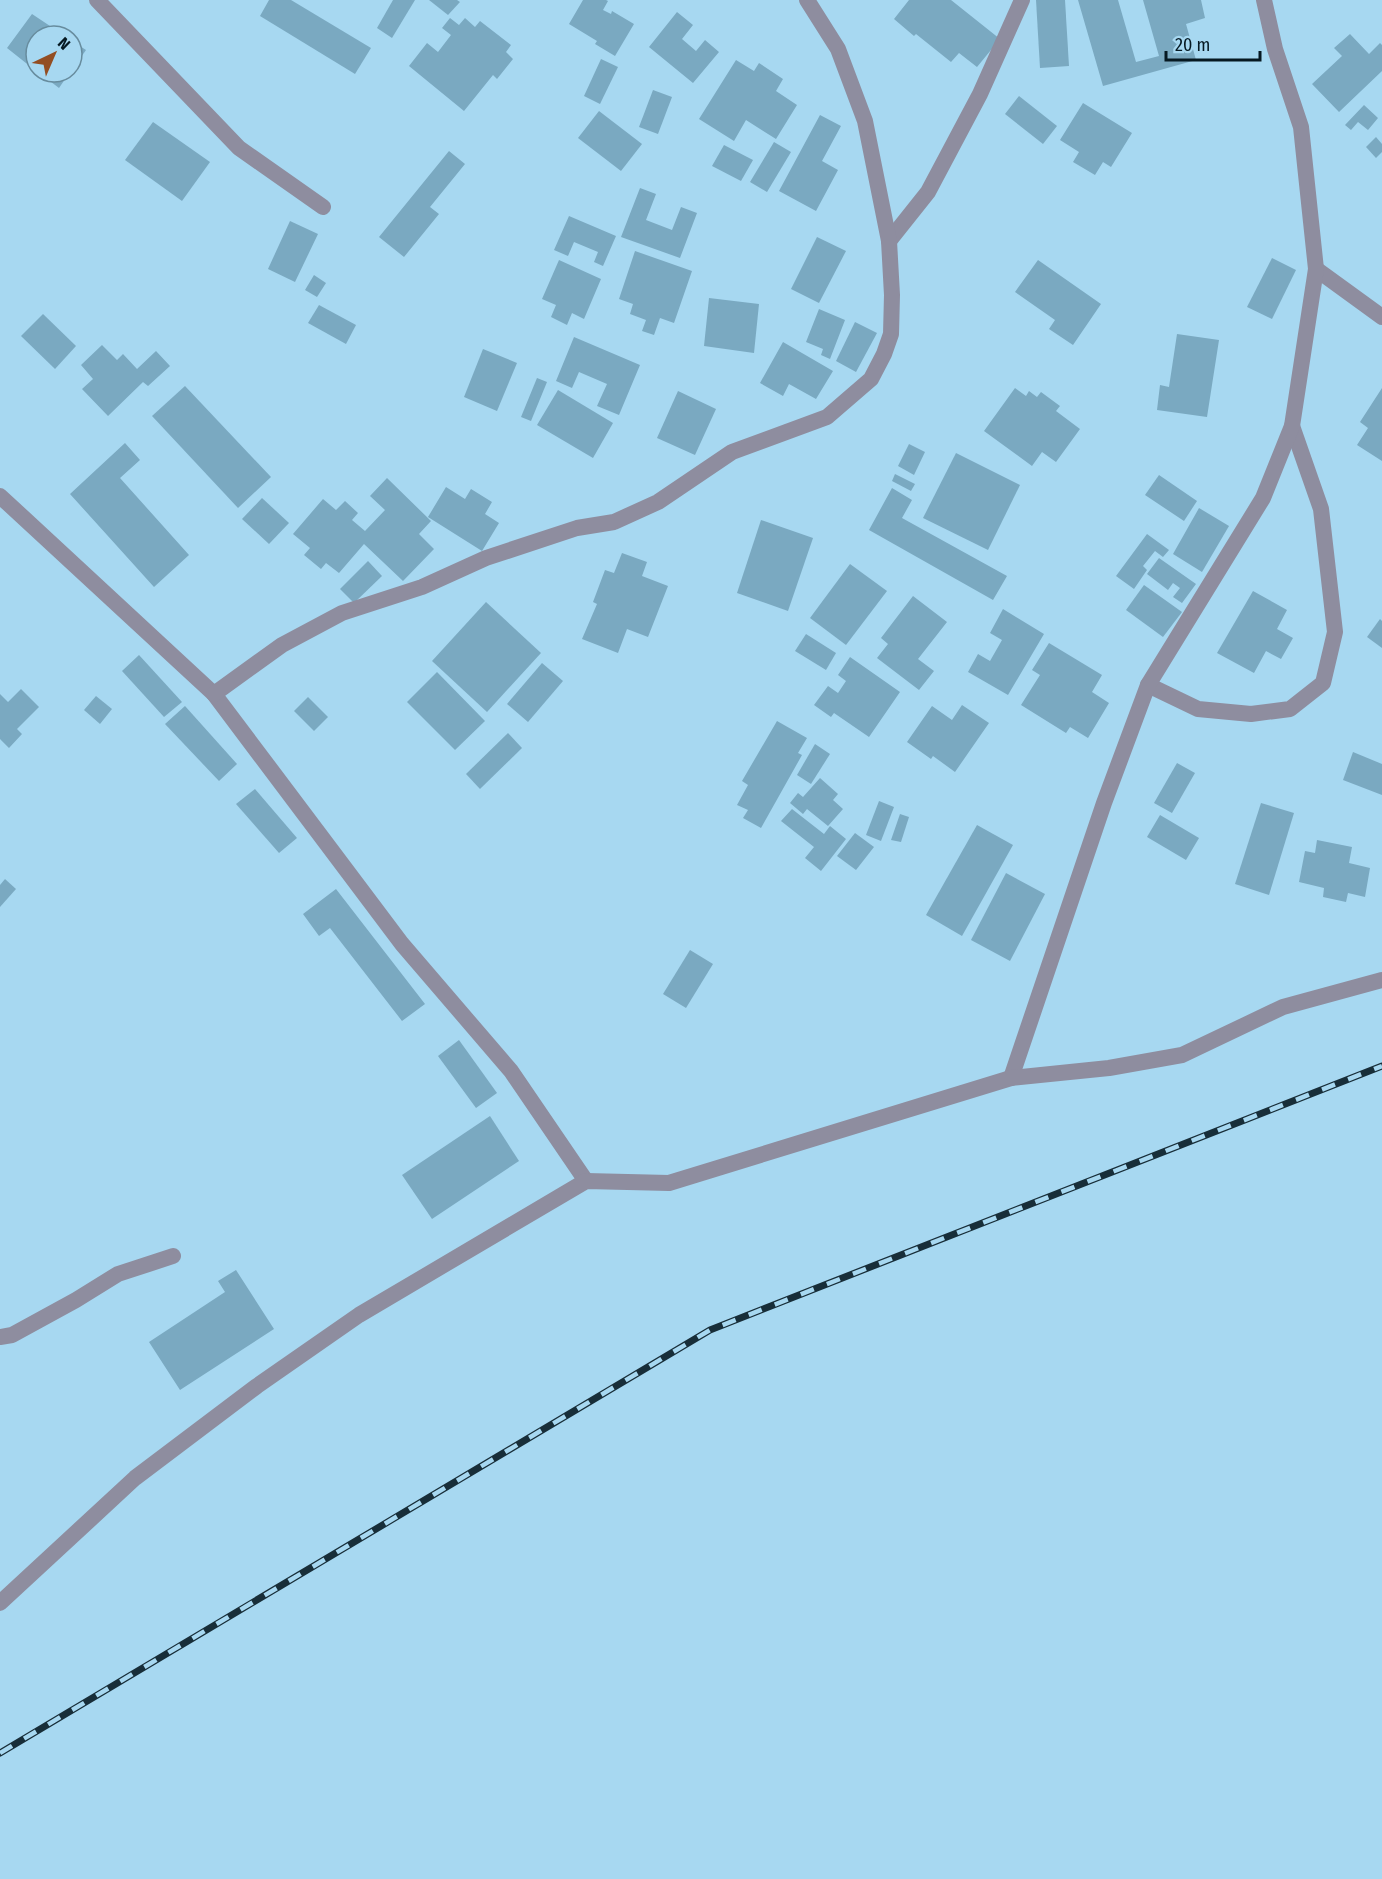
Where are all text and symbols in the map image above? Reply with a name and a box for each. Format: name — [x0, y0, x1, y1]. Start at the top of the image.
north arrow — [24, 24, 84, 84]
scale bar — [1166, 24, 1260, 62]
text: N — [54, 33, 74, 54]
text: 20 m — [1175, 34, 1210, 56]

